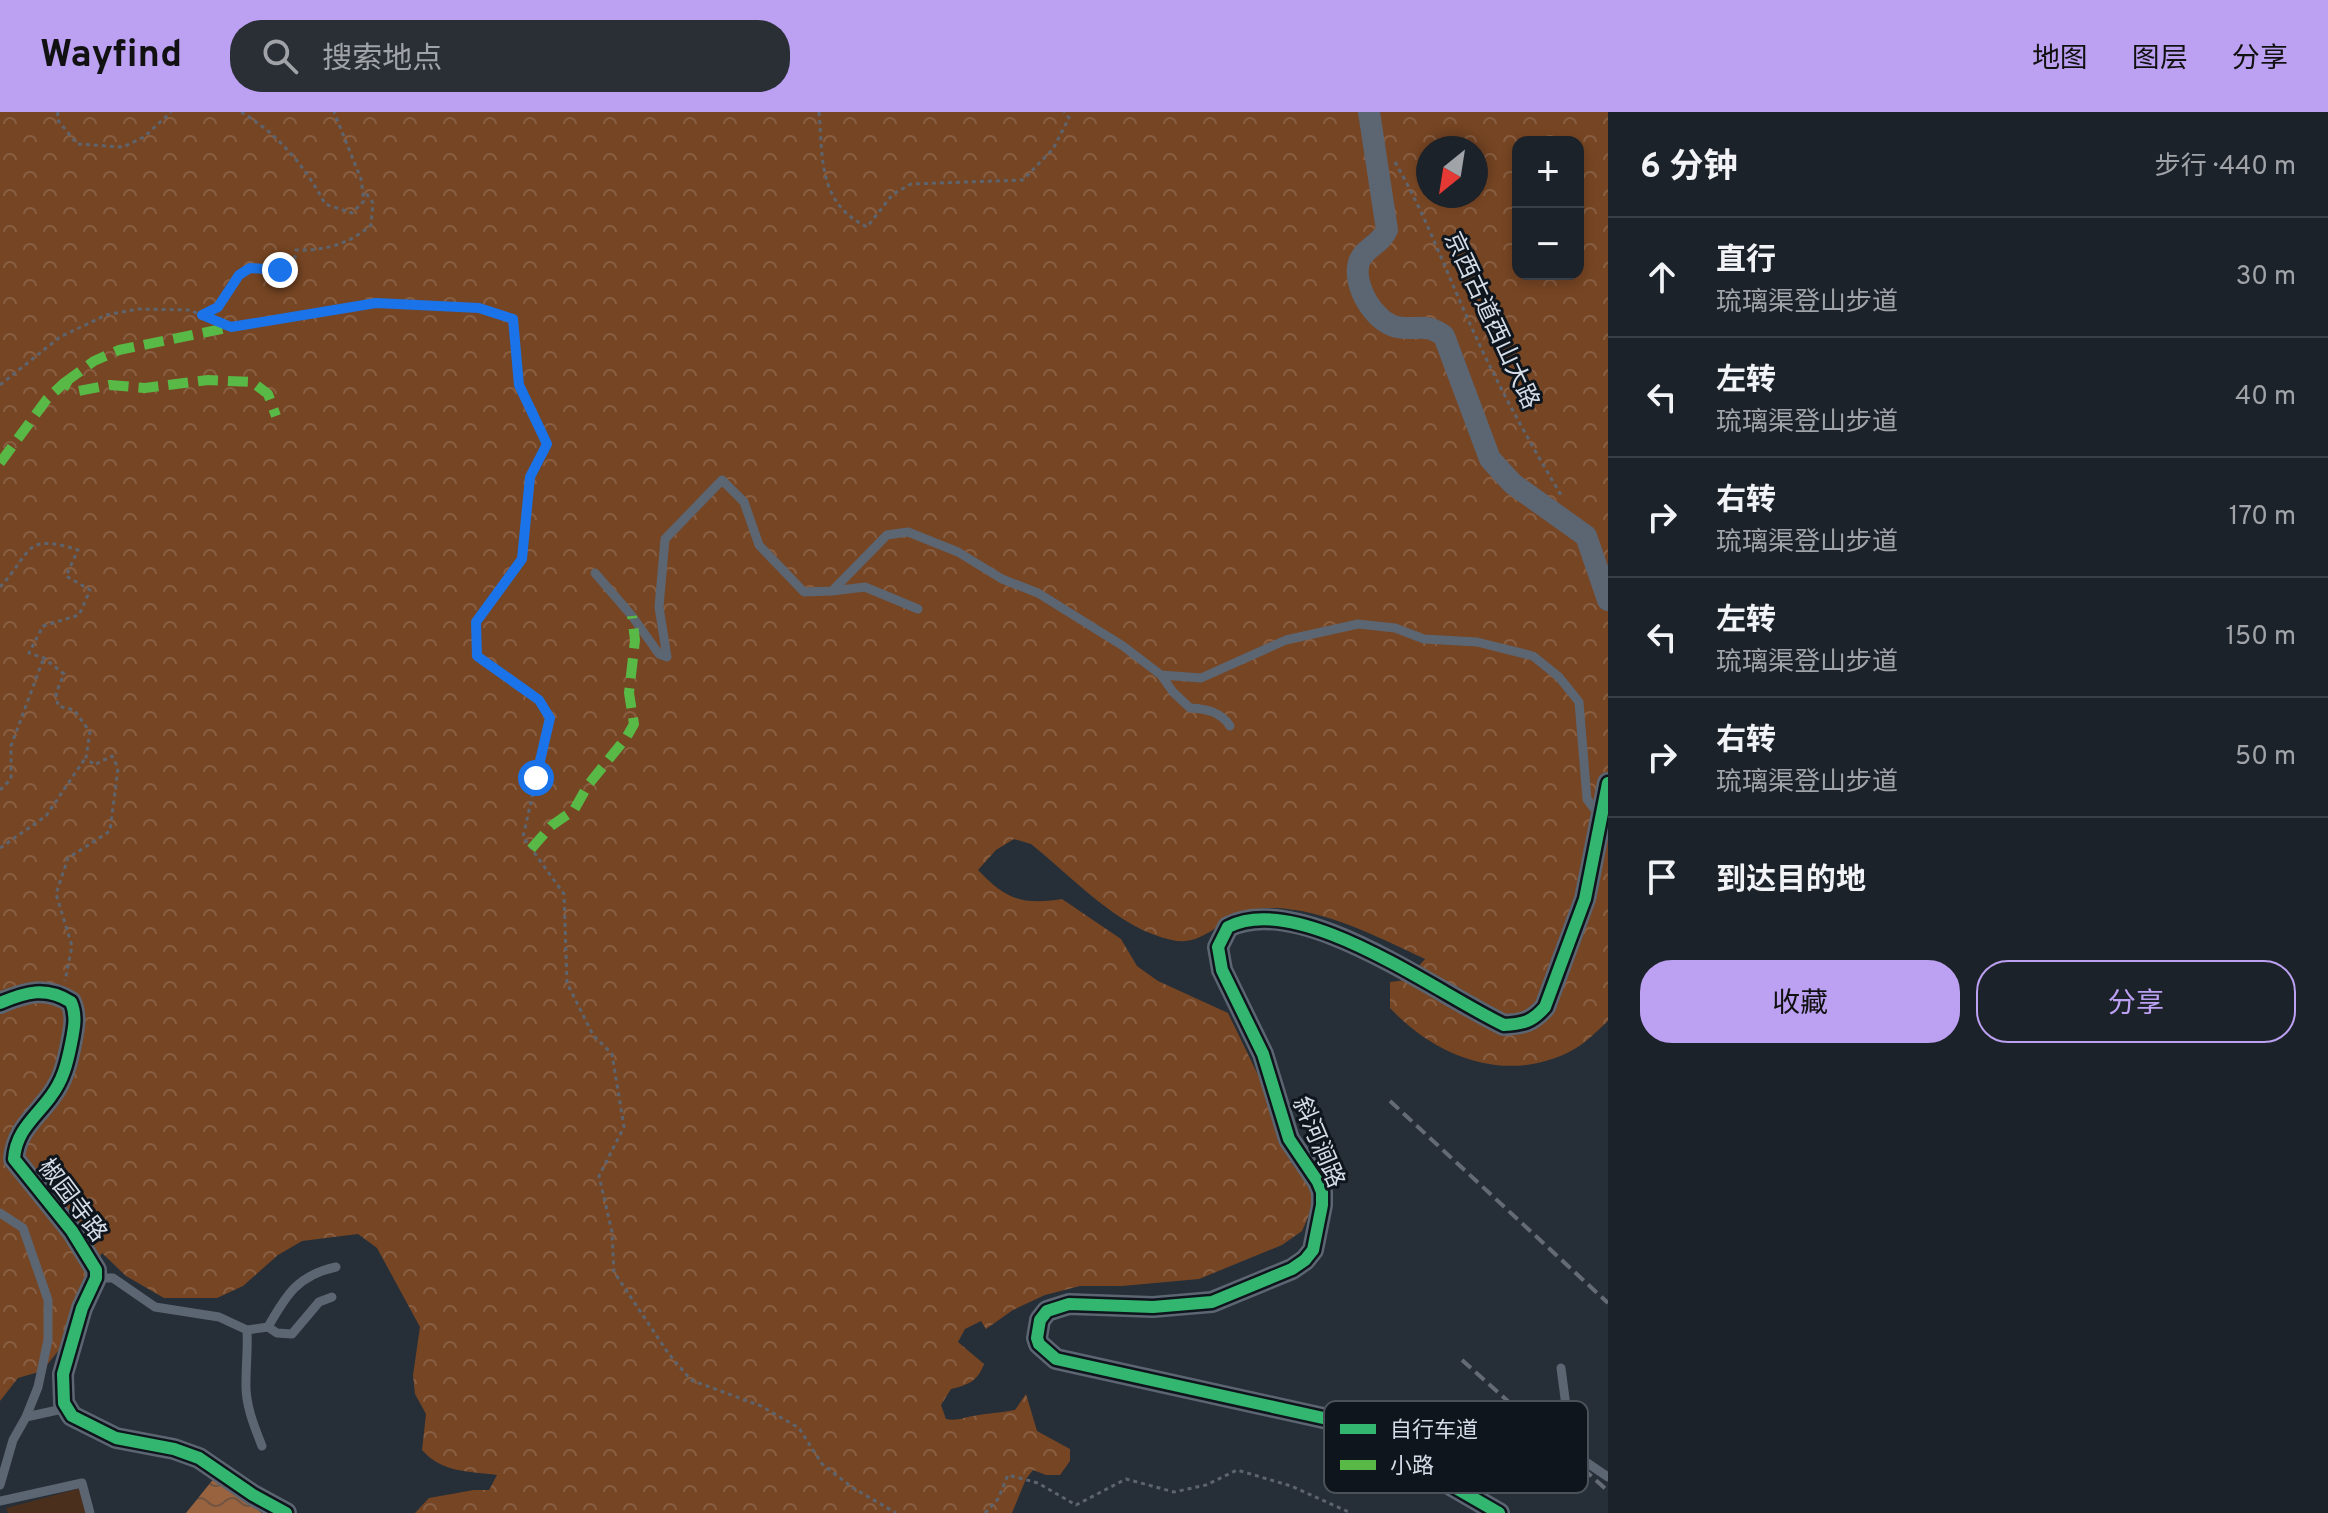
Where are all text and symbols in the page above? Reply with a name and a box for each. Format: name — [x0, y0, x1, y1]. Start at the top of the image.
search box — [230, 20, 790, 92]
text: Wayfind — [40, 32, 182, 81]
icon: search — [258, 34, 302, 78]
text: 搜索地点 — [322, 42, 442, 79]
text: 地图 — [2032, 42, 2088, 78]
text: 图层 — [2132, 42, 2188, 78]
text: 分享 — [2232, 42, 2288, 78]
north arrow — [1416, 136, 1488, 208]
map controls — [1512, 136, 1584, 280]
button: + — [1512, 136, 1584, 208]
text: 6 分钟 — [1640, 147, 1737, 190]
text: 步行 · 440 m — [2155, 151, 2296, 184]
button: − — [1512, 208, 1584, 280]
street label: 京西古道·西山大路 — [1436, 228, 1544, 414]
text: 直行 — [1716, 243, 1776, 280]
route end — [262, 252, 298, 288]
icon: ahead — [1640, 255, 1684, 299]
text: 30 m — [2236, 261, 2296, 294]
text: 琉璃渠登山步道 — [1716, 287, 1898, 320]
text: 左转 — [1716, 363, 1776, 400]
icon: left — [1640, 375, 1684, 419]
text: 40 m — [2235, 381, 2296, 414]
text: 琉璃渠登山步道 — [1716, 407, 1898, 440]
text: 右转 — [1716, 483, 1776, 520]
icon: right — [1640, 495, 1684, 539]
text: 170 m — [2229, 501, 2296, 534]
text: 琉璃渠登山步道 — [1716, 527, 1898, 560]
text: 左转 — [1716, 603, 1776, 640]
icon: left — [1640, 615, 1684, 659]
text: 150 m — [2225, 621, 2296, 654]
text: 琉璃渠登山步道 — [1716, 647, 1898, 680]
text: 右转 — [1716, 723, 1776, 760]
icon: right — [1640, 735, 1684, 779]
text: 50 m — [2235, 741, 2296, 774]
route start — [518, 760, 554, 796]
text: 琉璃渠登山步道 — [1716, 767, 1898, 800]
icon: arrive — [1640, 855, 1684, 899]
text: 到达目的地 — [1716, 863, 1866, 900]
button: 收藏 — [1640, 960, 1960, 1043]
button: 分享 — [1976, 960, 2296, 1043]
street label: 斜河涧路 — [1285, 1093, 1350, 1193]
street label: 椒园寺路 — [31, 1154, 112, 1249]
legend — [1324, 1401, 1588, 1493]
text: 自行车道 — [1390, 1418, 1478, 1445]
text: 小路 — [1390, 1454, 1434, 1481]

